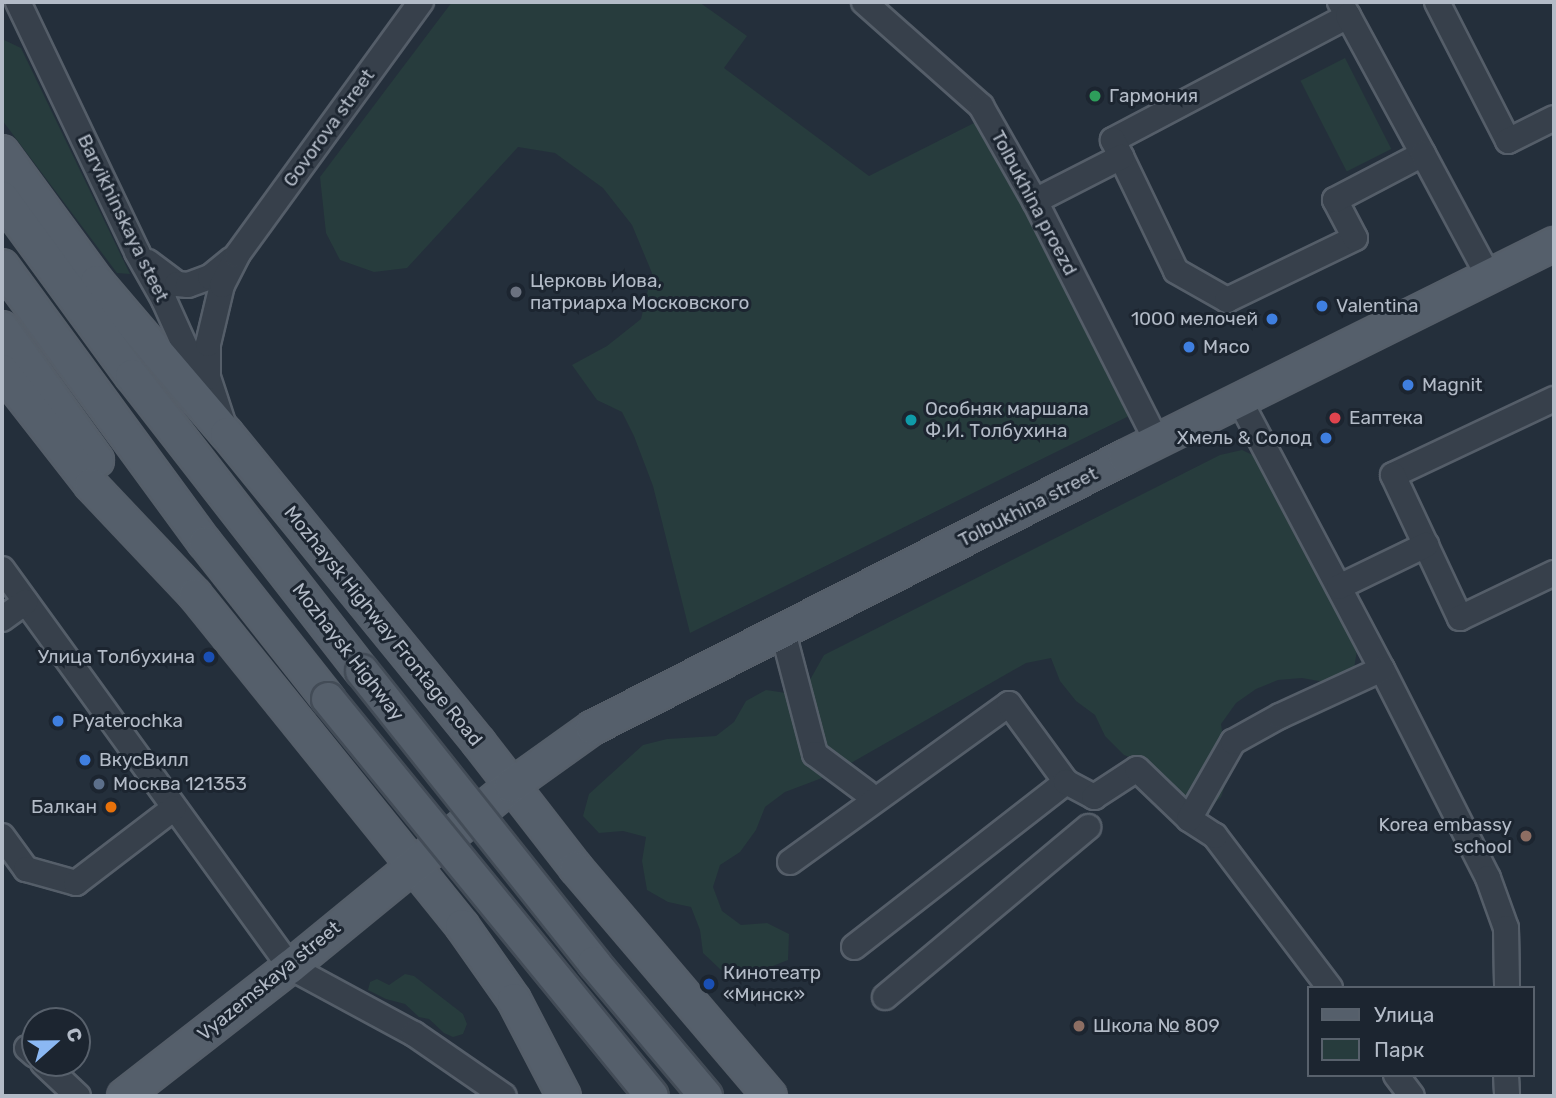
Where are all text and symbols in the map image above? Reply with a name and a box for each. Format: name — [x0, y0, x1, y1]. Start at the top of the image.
street label: Govorova street — [279, 65, 379, 191]
place label: Гармония — [1109, 85, 1198, 107]
marker: Гармония — [1087, 88, 1103, 104]
street label: Tolbukhina proezd — [986, 127, 1082, 279]
street label: Barvikhinskaya steet — [73, 130, 173, 306]
place label: Церковь Иова, патриарха Московского — [530, 270, 749, 314]
marker: Церковь Иова, патриарха Московского — [508, 284, 524, 300]
place label: Valentina — [1336, 295, 1419, 317]
marker: Valentina — [1314, 298, 1330, 314]
place label: 1000 мелочей — [1131, 308, 1258, 330]
marker: 1000 мелочей — [1264, 311, 1280, 327]
place label: Мясо — [1203, 336, 1250, 358]
marker: Мясо — [1181, 339, 1197, 355]
place label: Magnit — [1422, 374, 1482, 396]
marker: Magnit — [1400, 377, 1416, 393]
place label: Особняк маршала Ф.И. Толбухина — [925, 398, 1089, 442]
place label: Еаптека — [1349, 407, 1423, 429]
marker: Еаптека — [1327, 410, 1343, 426]
marker: Особняк маршала Ф.И. Толбухина — [903, 412, 919, 428]
place label: Хмель & Солод — [1177, 427, 1312, 449]
marker: Хмель & Солод — [1318, 430, 1334, 446]
street label: Tolbukhina street — [955, 462, 1101, 552]
street label: Mozhaysk Highway Frontage Road — [279, 501, 487, 751]
street label: Mozhaysk Highway — [287, 579, 409, 725]
place label: Улица Толбухина — [38, 646, 195, 668]
marker: Улица Толбухина — [201, 649, 217, 665]
place label: Pyaterochka — [72, 710, 183, 732]
marker: Pyaterochka — [50, 713, 66, 729]
place label: ВкусВилл — [99, 749, 189, 771]
marker: ВкусВилл — [77, 752, 93, 768]
place label: Москва 121353 — [113, 773, 247, 795]
marker: Москва 121353 — [91, 776, 107, 792]
place label: Балкан — [31, 796, 97, 818]
marker: Балкан — [103, 799, 119, 815]
place label: Korea embassy school — [1379, 814, 1512, 858]
marker: Korea embassy school — [1518, 828, 1534, 844]
street label: Vyazemskaya street — [193, 916, 345, 1046]
place label: Кинотеатр «Минск» — [723, 962, 821, 1006]
marker: Кинотеатр «Минск» — [701, 976, 717, 992]
legend — [1308, 986, 1535, 1077]
text: Улица — [1374, 1002, 1434, 1027]
north arrow — [21, 1007, 91, 1077]
place label: Школа № 809 — [1093, 1015, 1220, 1037]
marker: Школа № 809 — [1071, 1018, 1087, 1034]
text: С — [61, 1025, 87, 1045]
text: Парк — [1374, 1037, 1424, 1062]

